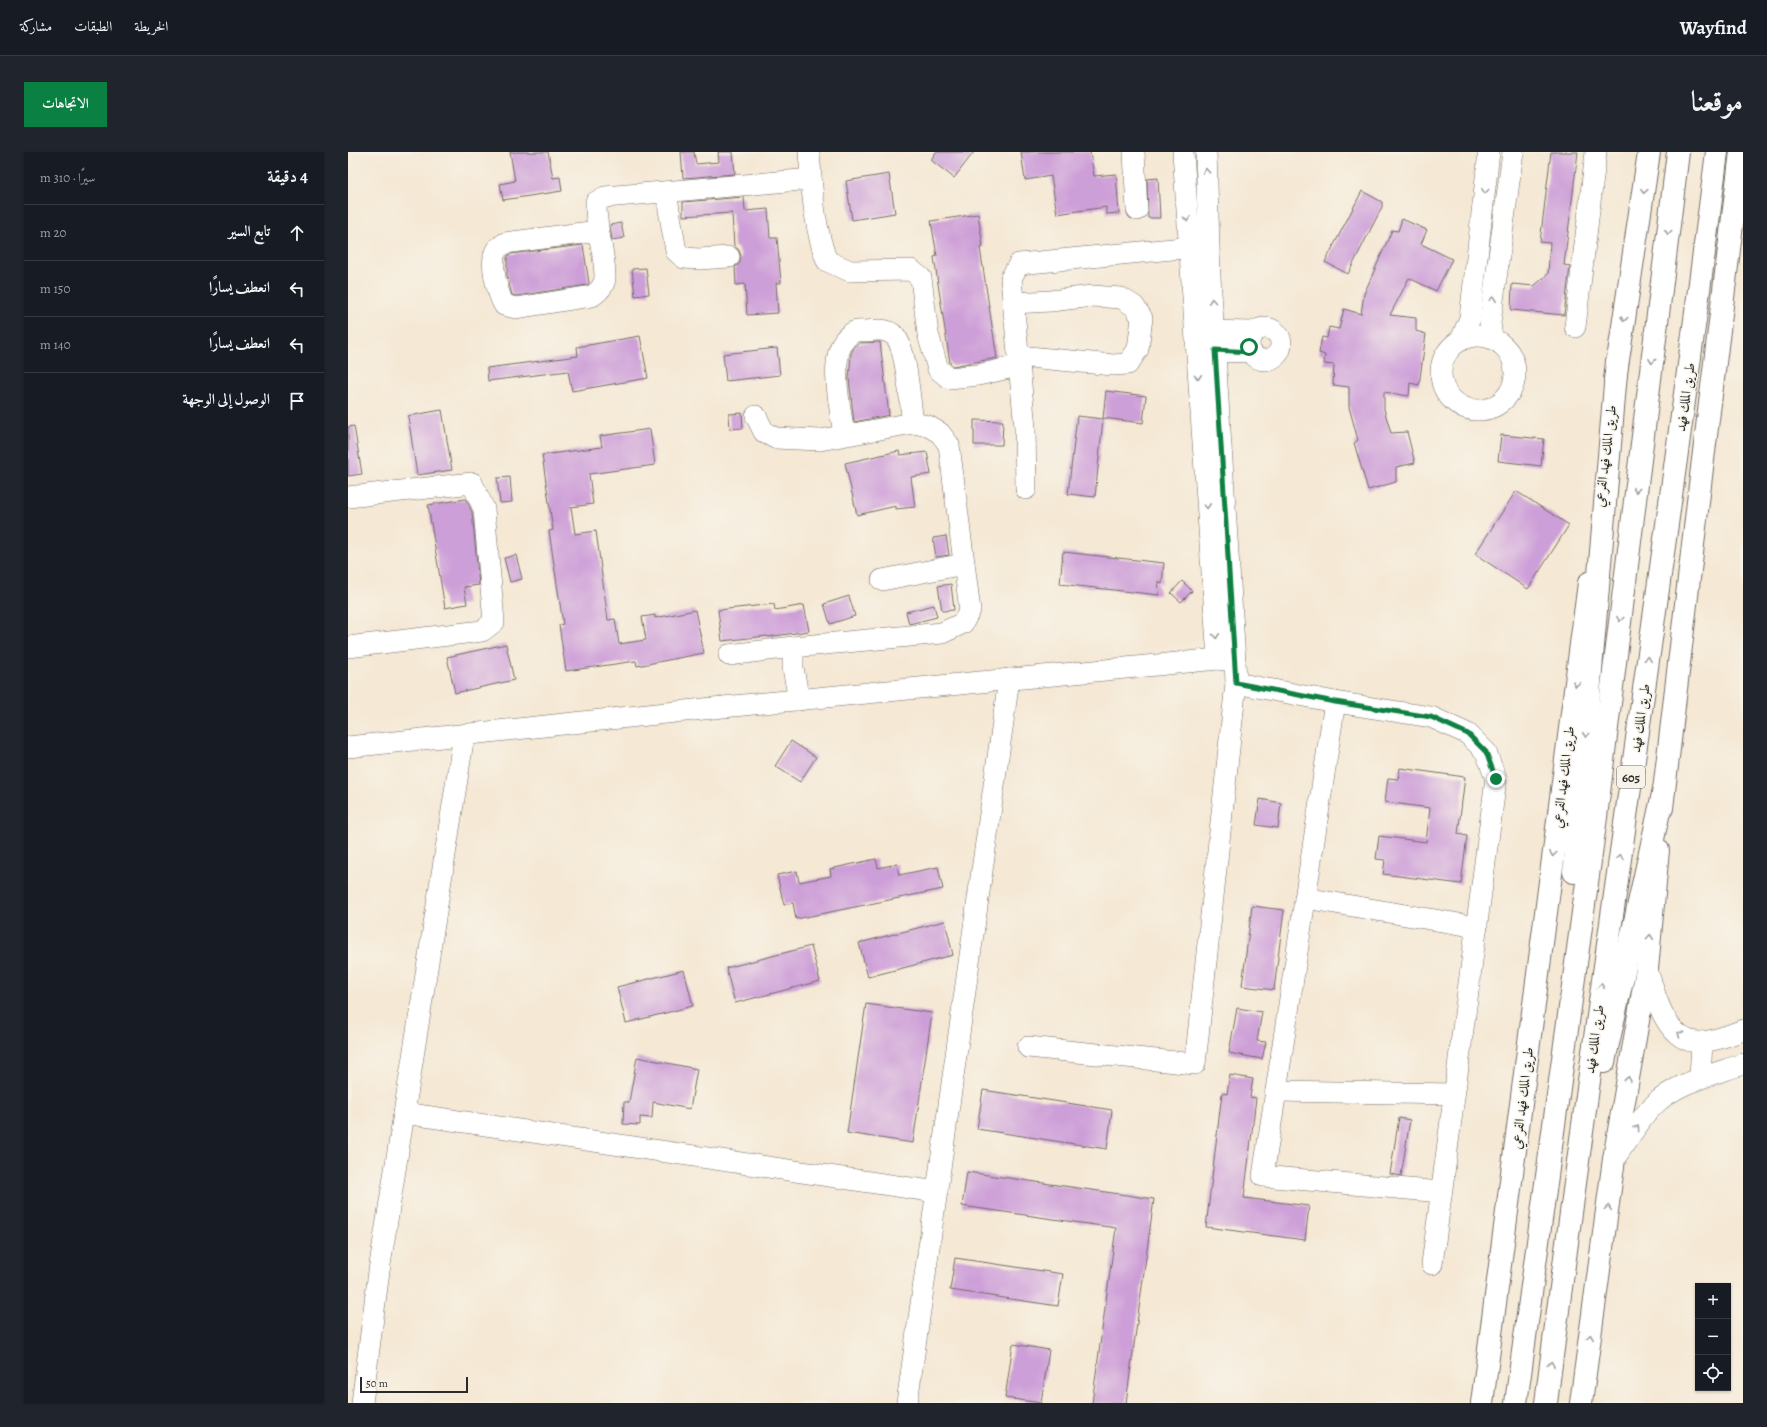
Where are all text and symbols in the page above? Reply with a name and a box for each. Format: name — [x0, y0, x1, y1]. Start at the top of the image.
text: Wayfind — [1680, 15, 1747, 41]
text: مشاركة — [20, 17, 52, 36]
text: الطبقات — [74, 17, 112, 36]
text: الخريطة — [134, 17, 168, 36]
button: الاتجاهات — [24, 82, 107, 127]
text: موقعنا — [1691, 83, 1743, 121]
text: 4 دقيقة — [267, 165, 308, 188]
one-way arrow — [1202, 168, 1211, 174]
text: سيرًا · 310 m — [40, 169, 95, 186]
one-way arrow — [1640, 187, 1649, 194]
one-way arrow — [1481, 188, 1490, 194]
one-way arrow — [1183, 216, 1191, 222]
text: تابع السير — [228, 221, 270, 241]
icon: ahead — [286, 222, 308, 244]
text: 20 m — [40, 224, 67, 241]
one-way arrow — [1664, 229, 1673, 235]
text: انعطف يسارًا — [209, 277, 270, 297]
icon: left — [286, 278, 308, 300]
text: 150 m — [40, 280, 70, 297]
one-way arrow — [1488, 296, 1497, 302]
one-way arrow — [1208, 298, 1216, 304]
one-way arrow — [1620, 316, 1629, 322]
text: انعطف يسارًا — [209, 333, 270, 353]
icon: left — [286, 334, 308, 356]
text: 140 m — [40, 336, 71, 353]
route start — [1240, 338, 1258, 356]
one-way arrow — [1648, 358, 1657, 364]
street label: طريق الملك فهد — [1671, 361, 1700, 433]
one-way arrow — [1193, 373, 1202, 380]
text: الوصول إلى الوجهة — [183, 389, 270, 409]
icon: arrive — [286, 390, 308, 412]
street label: طريق الملك فهد الفرعي — [1590, 404, 1623, 509]
one-way arrow — [1632, 487, 1641, 493]
one-way arrow — [1203, 503, 1212, 509]
one-way arrow — [1616, 616, 1625, 622]
one-way arrow — [1212, 633, 1221, 639]
one-way arrow — [1643, 656, 1652, 662]
one-way arrow — [1571, 681, 1580, 687]
street label: طريق الملك فهد — [1626, 682, 1655, 754]
street label: طريق الملك فهد الفرعي — [1548, 725, 1581, 830]
one-way arrow — [1582, 732, 1591, 738]
road number: 605 — [1617, 766, 1645, 788]
route end — [1487, 770, 1505, 788]
one-way arrow — [1549, 851, 1558, 857]
one-way arrow — [1615, 854, 1624, 860]
one-way arrow — [1645, 934, 1654, 940]
one-way arrow — [1597, 983, 1606, 989]
street label: طريق الملك فهد — [1580, 1003, 1609, 1075]
one-way arrow — [1677, 1032, 1684, 1039]
street label: طريق الملك فهد الفرعي — [1507, 1046, 1540, 1151]
one-way arrow — [1623, 1076, 1632, 1083]
one-way arrow — [1632, 1125, 1639, 1132]
one-way arrow — [1603, 1205, 1612, 1211]
map controls — [1695, 1283, 1731, 1391]
button: + — [1695, 1283, 1731, 1319]
button: − — [1695, 1319, 1731, 1355]
one-way arrow — [1585, 1334, 1594, 1340]
button: locate — [1695, 1355, 1731, 1391]
one-way arrow — [1546, 1361, 1555, 1367]
scale bar — [360, 1375, 468, 1394]
text: 50 m — [366, 1376, 388, 1391]

